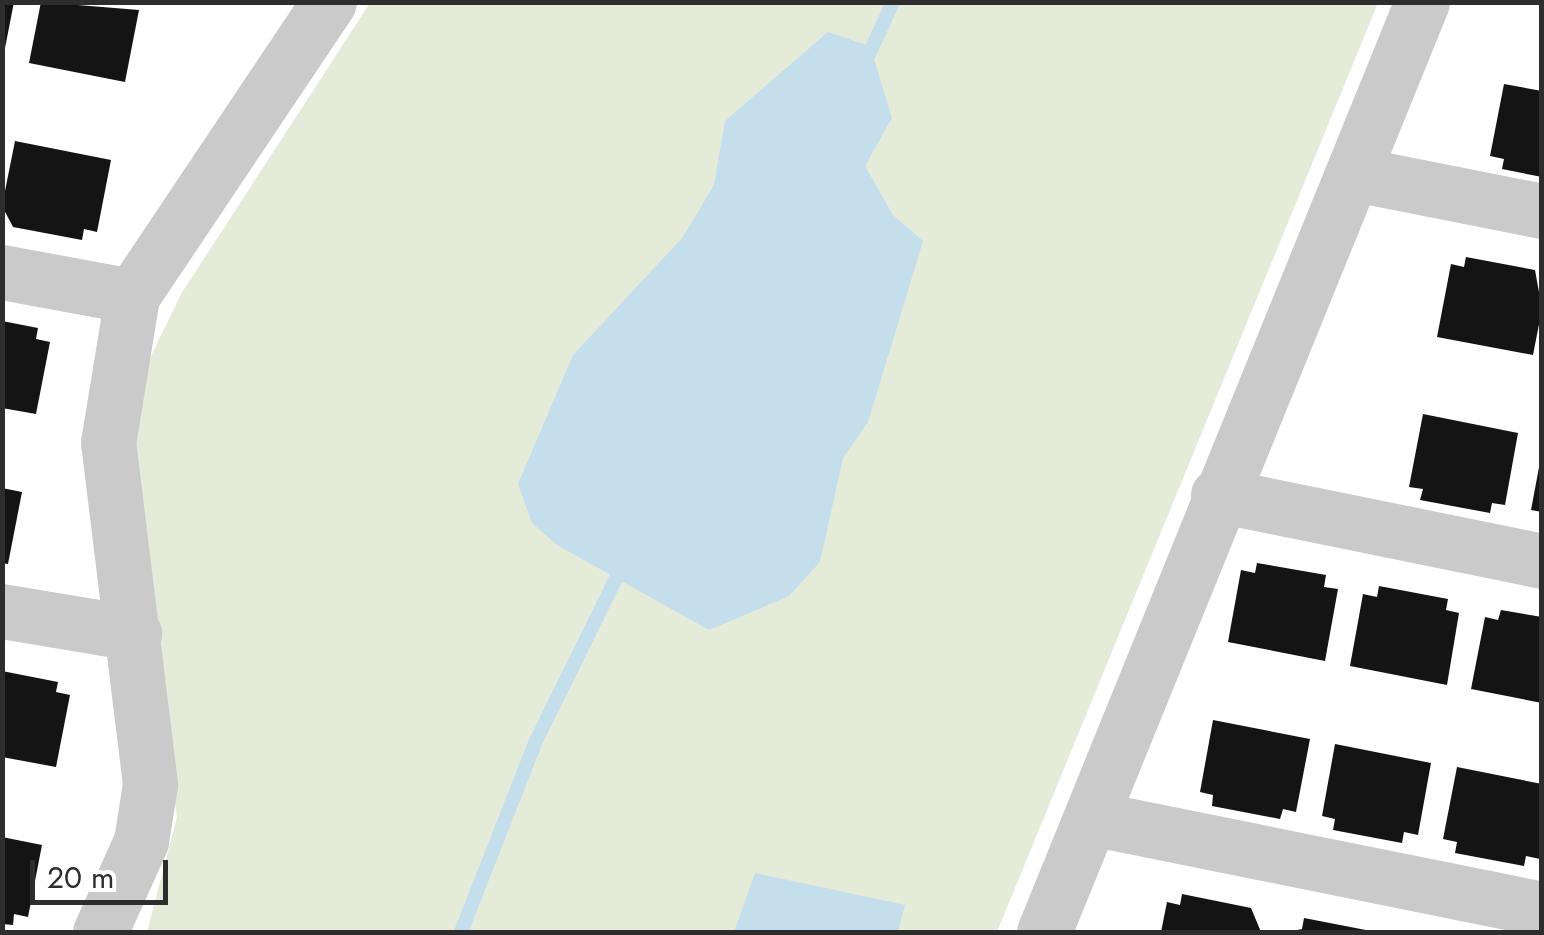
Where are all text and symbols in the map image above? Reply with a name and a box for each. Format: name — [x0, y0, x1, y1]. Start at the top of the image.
scale bar — [35, 840, 172, 902]
text: 20 m — [47, 856, 114, 899]

